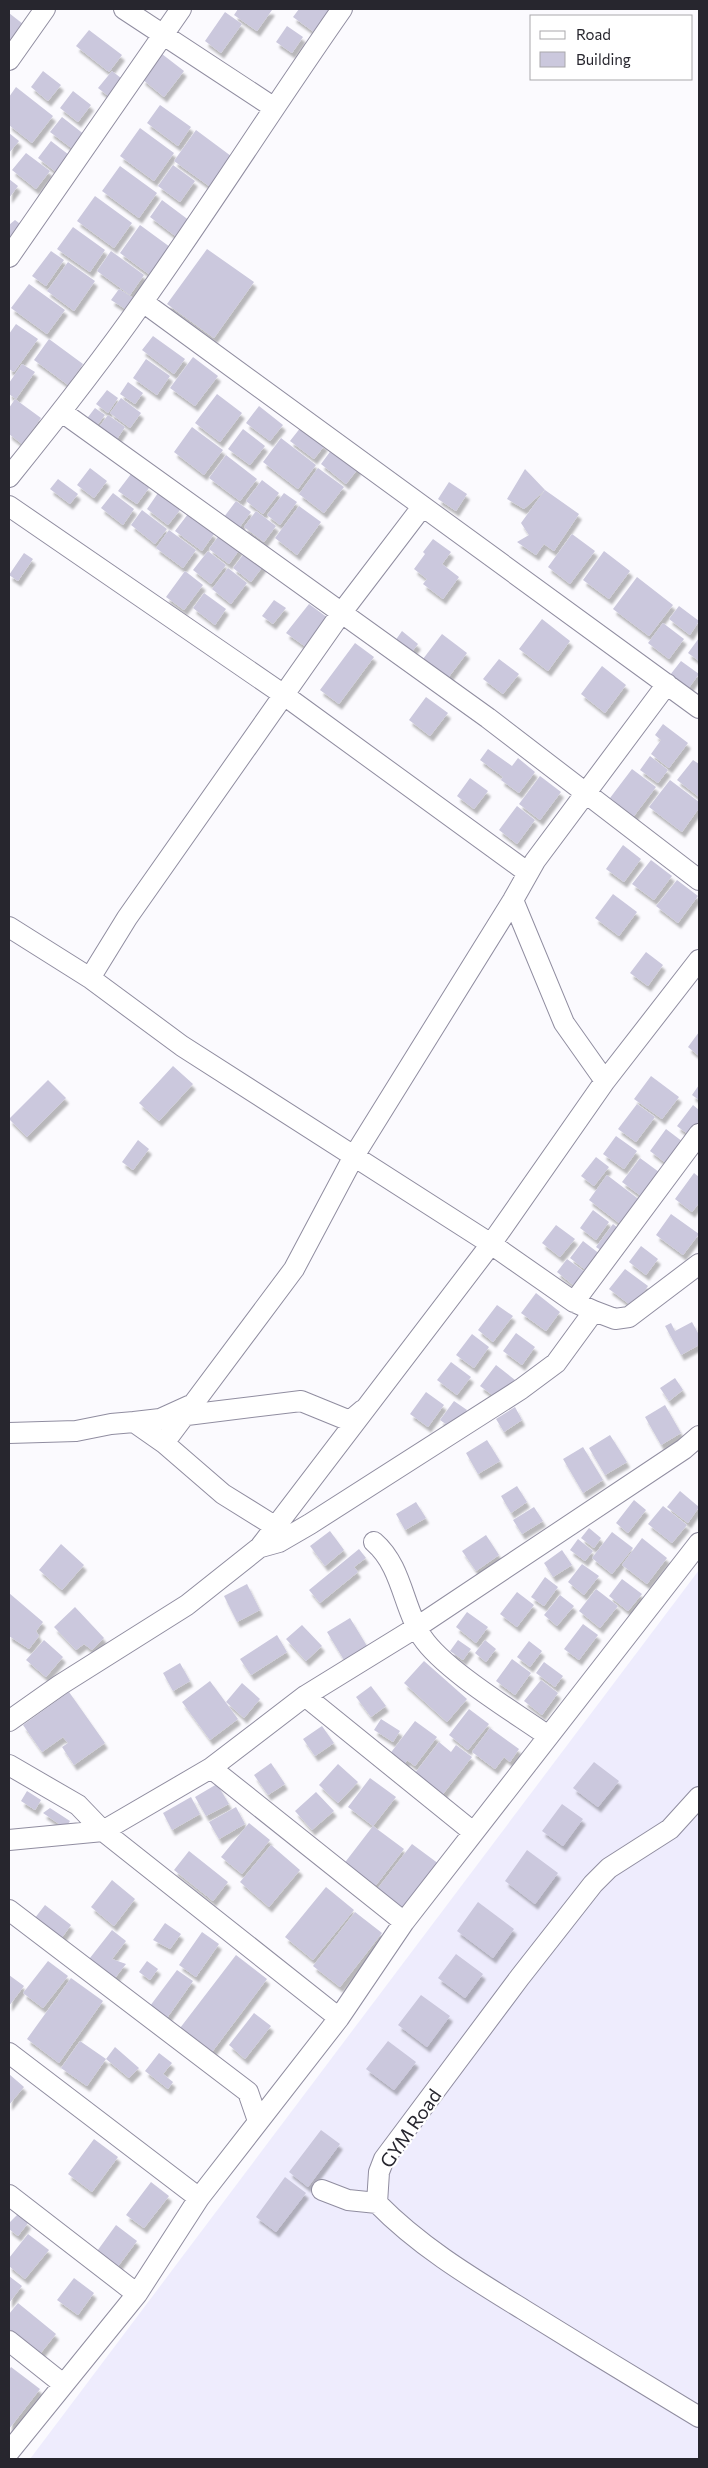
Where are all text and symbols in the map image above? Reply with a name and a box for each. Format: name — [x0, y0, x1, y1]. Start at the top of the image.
legend — [530, 15, 693, 80]
text: Road — [576, 25, 611, 43]
text: Building — [576, 50, 631, 68]
street label: GYM Road — [374, 2084, 446, 2172]

